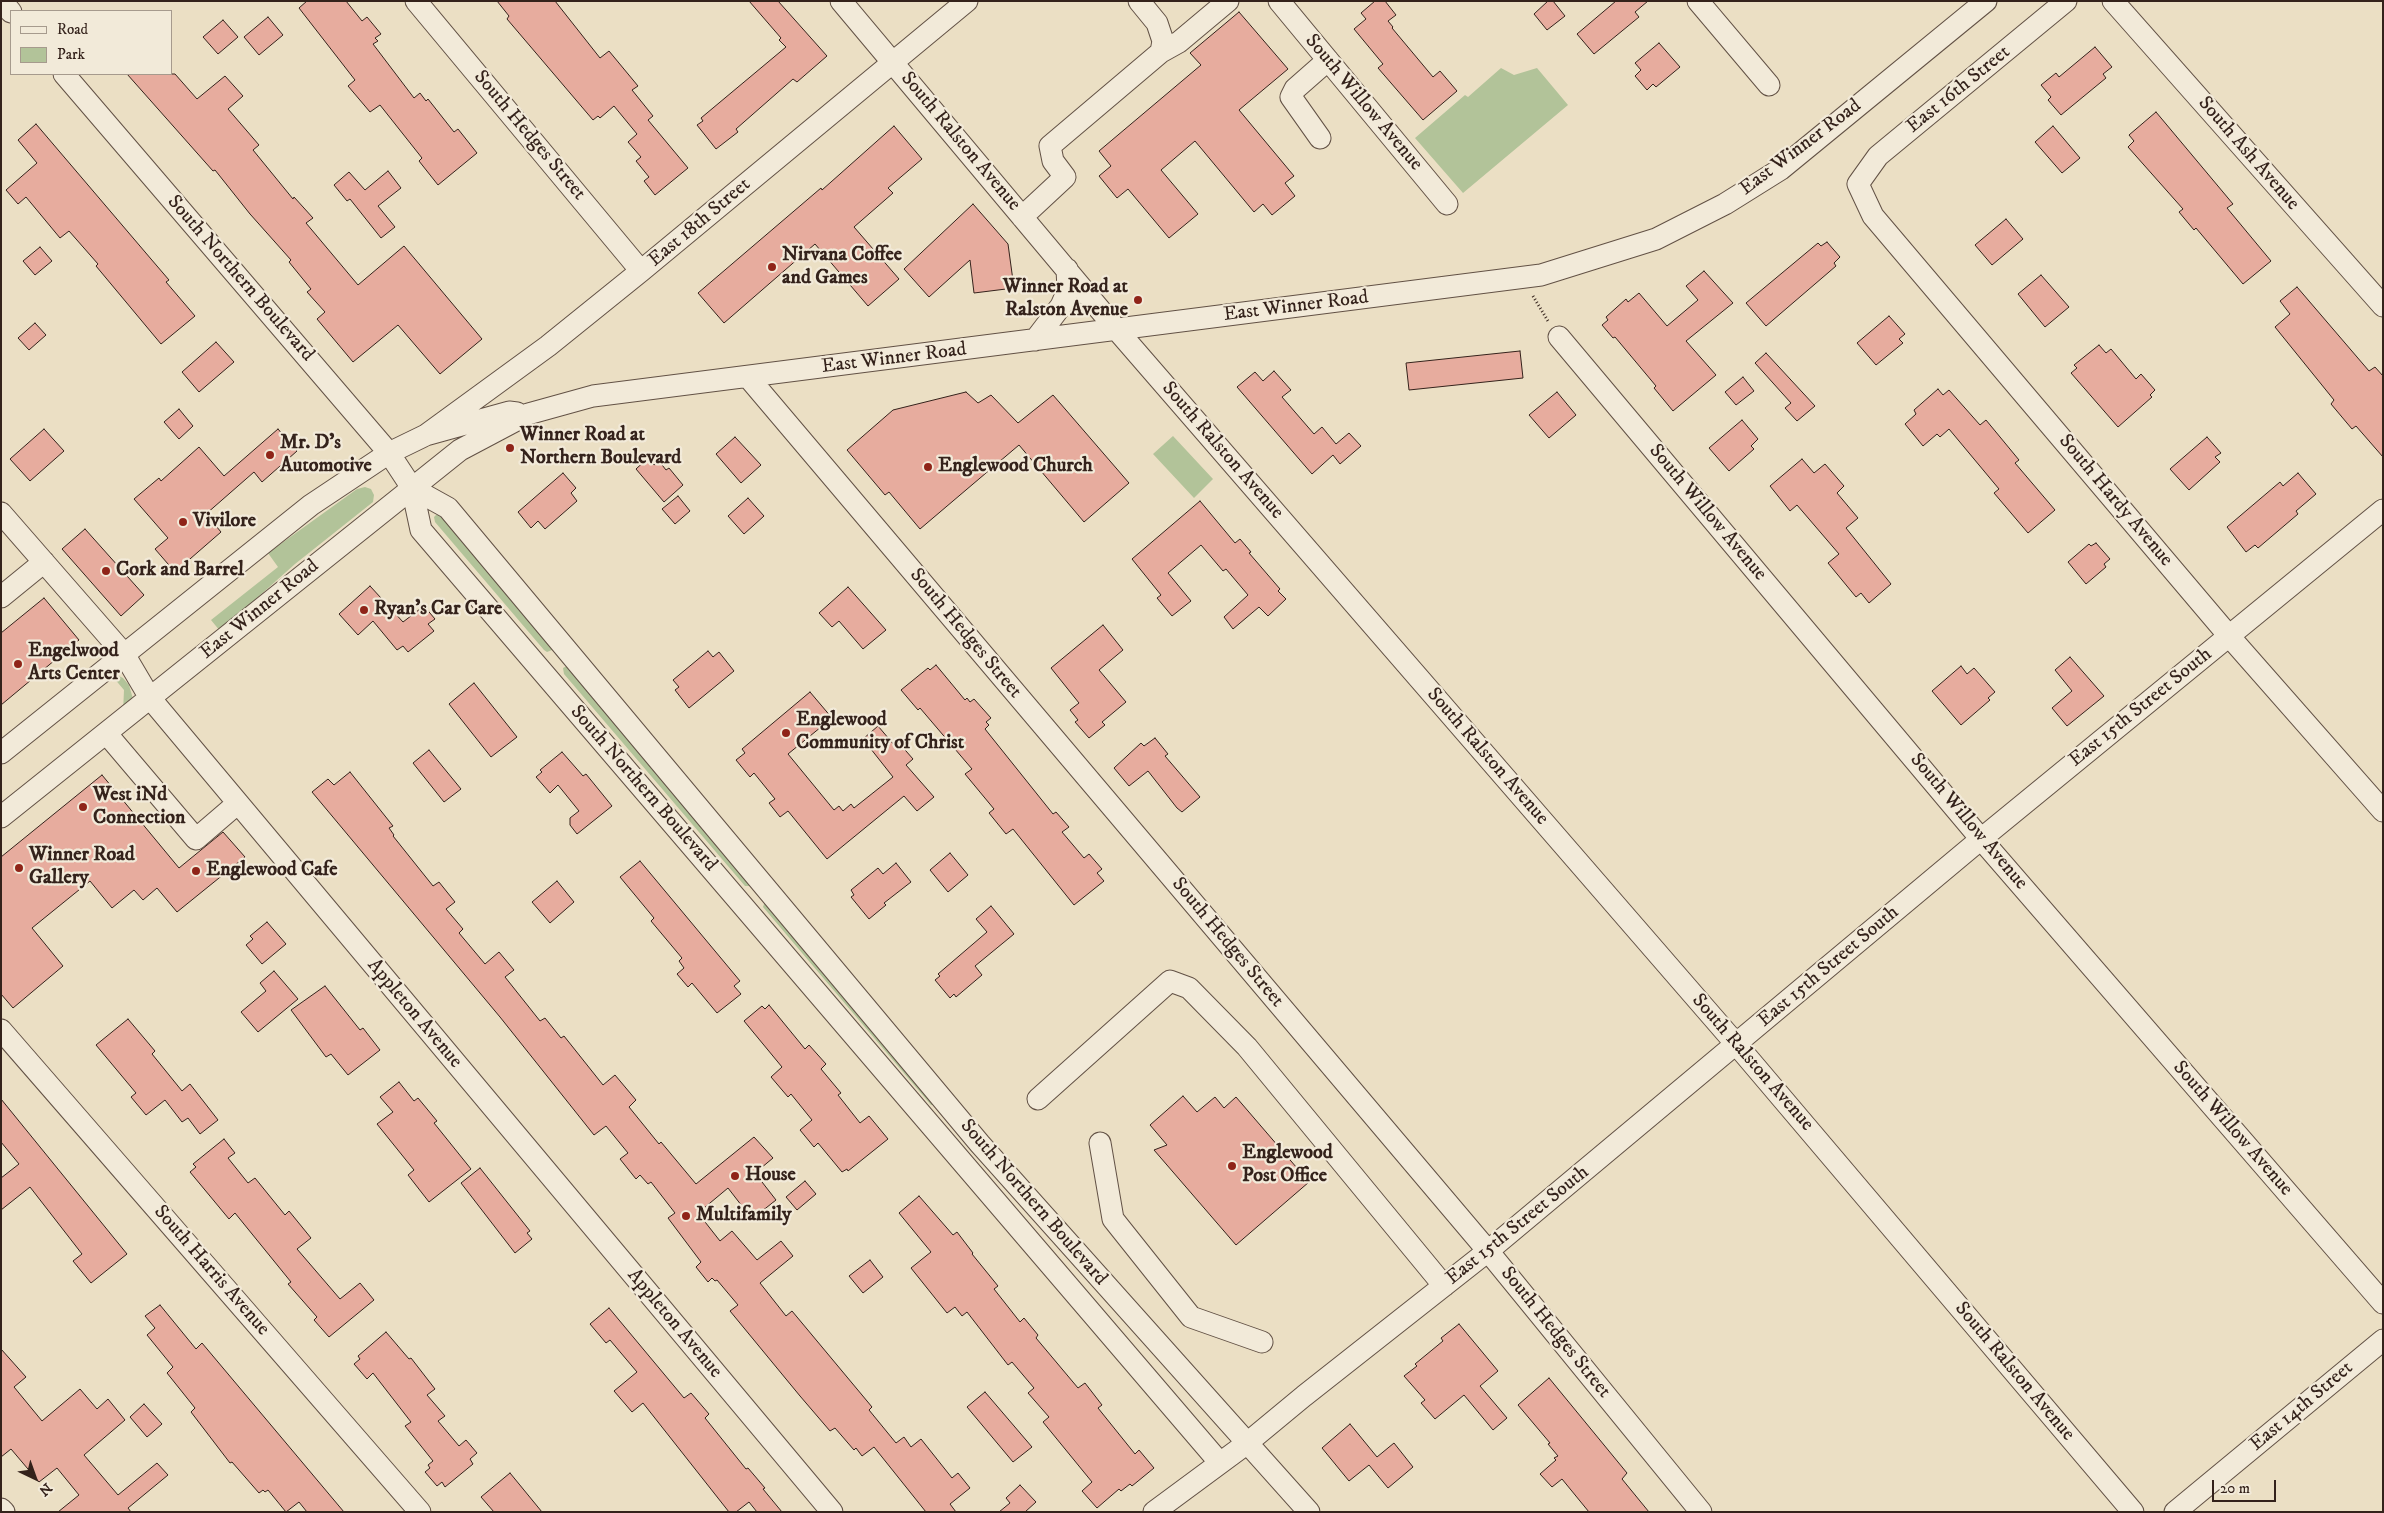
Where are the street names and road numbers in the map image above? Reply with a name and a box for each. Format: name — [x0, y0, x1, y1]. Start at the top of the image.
street label: South Willow Avenue — [1299, 30, 1427, 176]
street label: East 16th Street — [1902, 41, 2016, 139]
street label: South Hedges Street — [468, 66, 590, 206]
street label: South Ralston Avenue — [895, 68, 1025, 216]
street label: South Ash Avenue — [2192, 92, 2304, 216]
street label: East Winner Road — [1736, 95, 1866, 201]
street label: East 18th Street — [644, 173, 756, 273]
street label: South Northern Boulevard — [161, 191, 319, 367]
street label: East Winner Road — [1222, 286, 1370, 328]
street label: East Winner Road — [820, 338, 968, 380]
street label: South Ralston Avenue — [1156, 377, 1288, 525]
street label: South Hardy Avenue — [2053, 430, 2177, 572]
street label: South Willow Avenue — [1643, 440, 1771, 586]
street label: East Winner Road — [196, 555, 324, 665]
street label: South Hedges Street — [904, 564, 1026, 704]
street label: East 15th Street South — [2065, 643, 2217, 773]
street label: South Ralston Avenue — [1421, 683, 1553, 831]
street label: South Northern Boulevard — [564, 701, 722, 877]
street label: South Willow Avenue — [1904, 749, 2032, 895]
street label: South Hedges Street — [1166, 873, 1288, 1013]
street label: East 15th Street South — [1754, 901, 1904, 1033]
street label: Appleton Avenue — [361, 954, 467, 1074]
street label: South Ralston Avenue — [1686, 989, 1818, 1137]
street label: South Willow Avenue — [2167, 1057, 2297, 1201]
street label: South Northern Boulevard — [954, 1115, 1112, 1291]
street label: East 15th Street South — [1442, 1161, 1594, 1291]
street label: South Harris Avenue — [148, 1201, 274, 1341]
street label: South Hedges Street — [1495, 1262, 1615, 1404]
street label: Appleton Avenue — [621, 1264, 727, 1384]
street label: South Ralston Avenue — [1949, 1298, 2079, 1446]
street label: East 14th Street — [2245, 1357, 2359, 1457]

